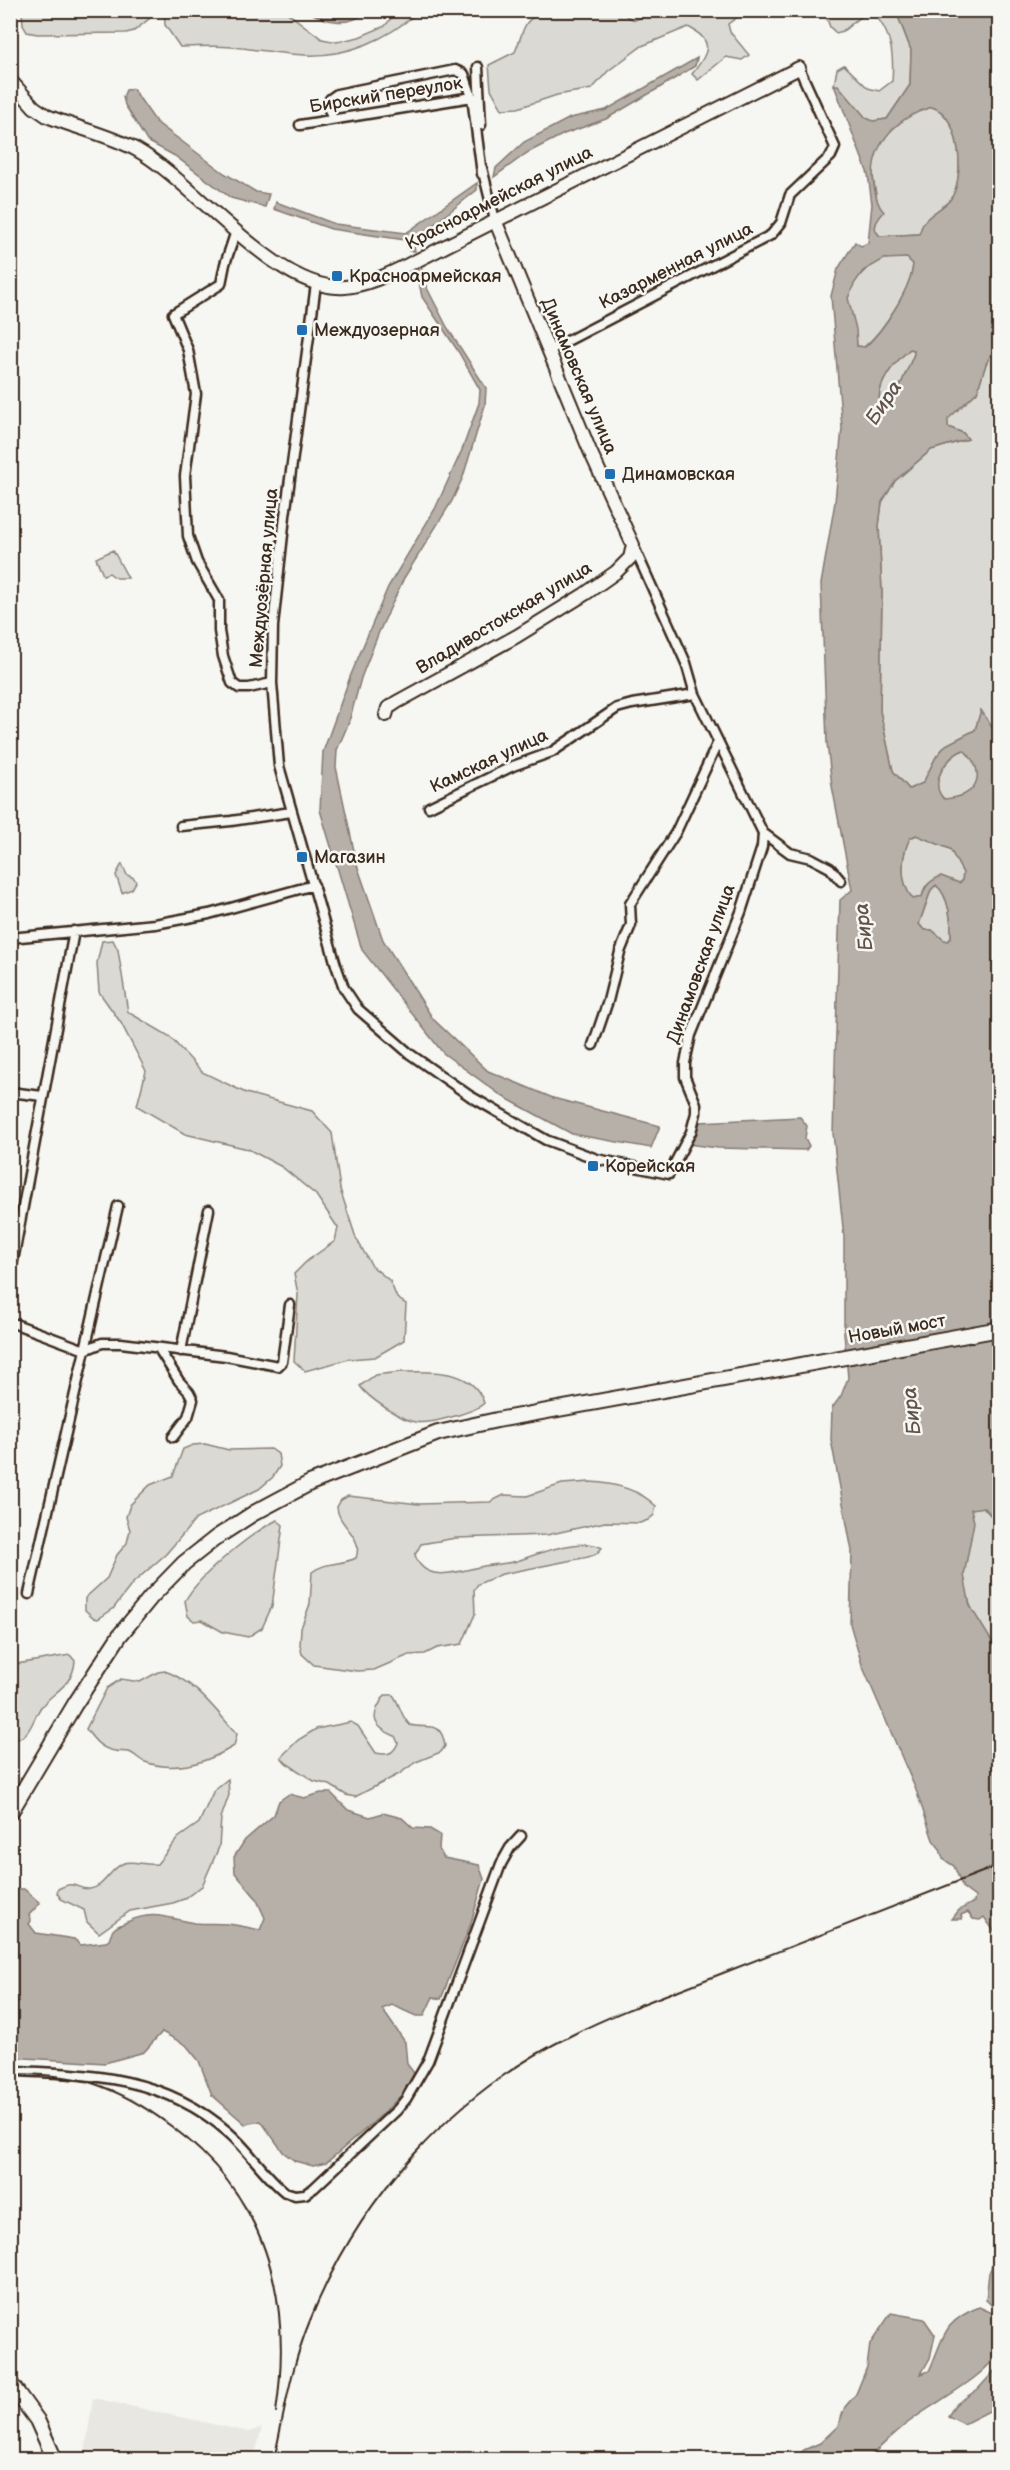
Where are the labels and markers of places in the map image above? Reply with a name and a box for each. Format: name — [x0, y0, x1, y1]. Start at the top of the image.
place label: Красноармейская — [349, 266, 502, 287]
marker: Красноармейская — [330, 269, 344, 283]
place label: Междуозерная — [314, 320, 440, 341]
marker: Междуозерная — [295, 323, 309, 337]
place label: Динамовская — [622, 464, 735, 485]
marker: Динамовская — [603, 467, 617, 481]
place label: Магазин — [314, 847, 386, 868]
marker: Магазин — [295, 850, 309, 864]
place label: Корейская — [605, 1156, 695, 1177]
marker: Корейская — [586, 1159, 600, 1173]

